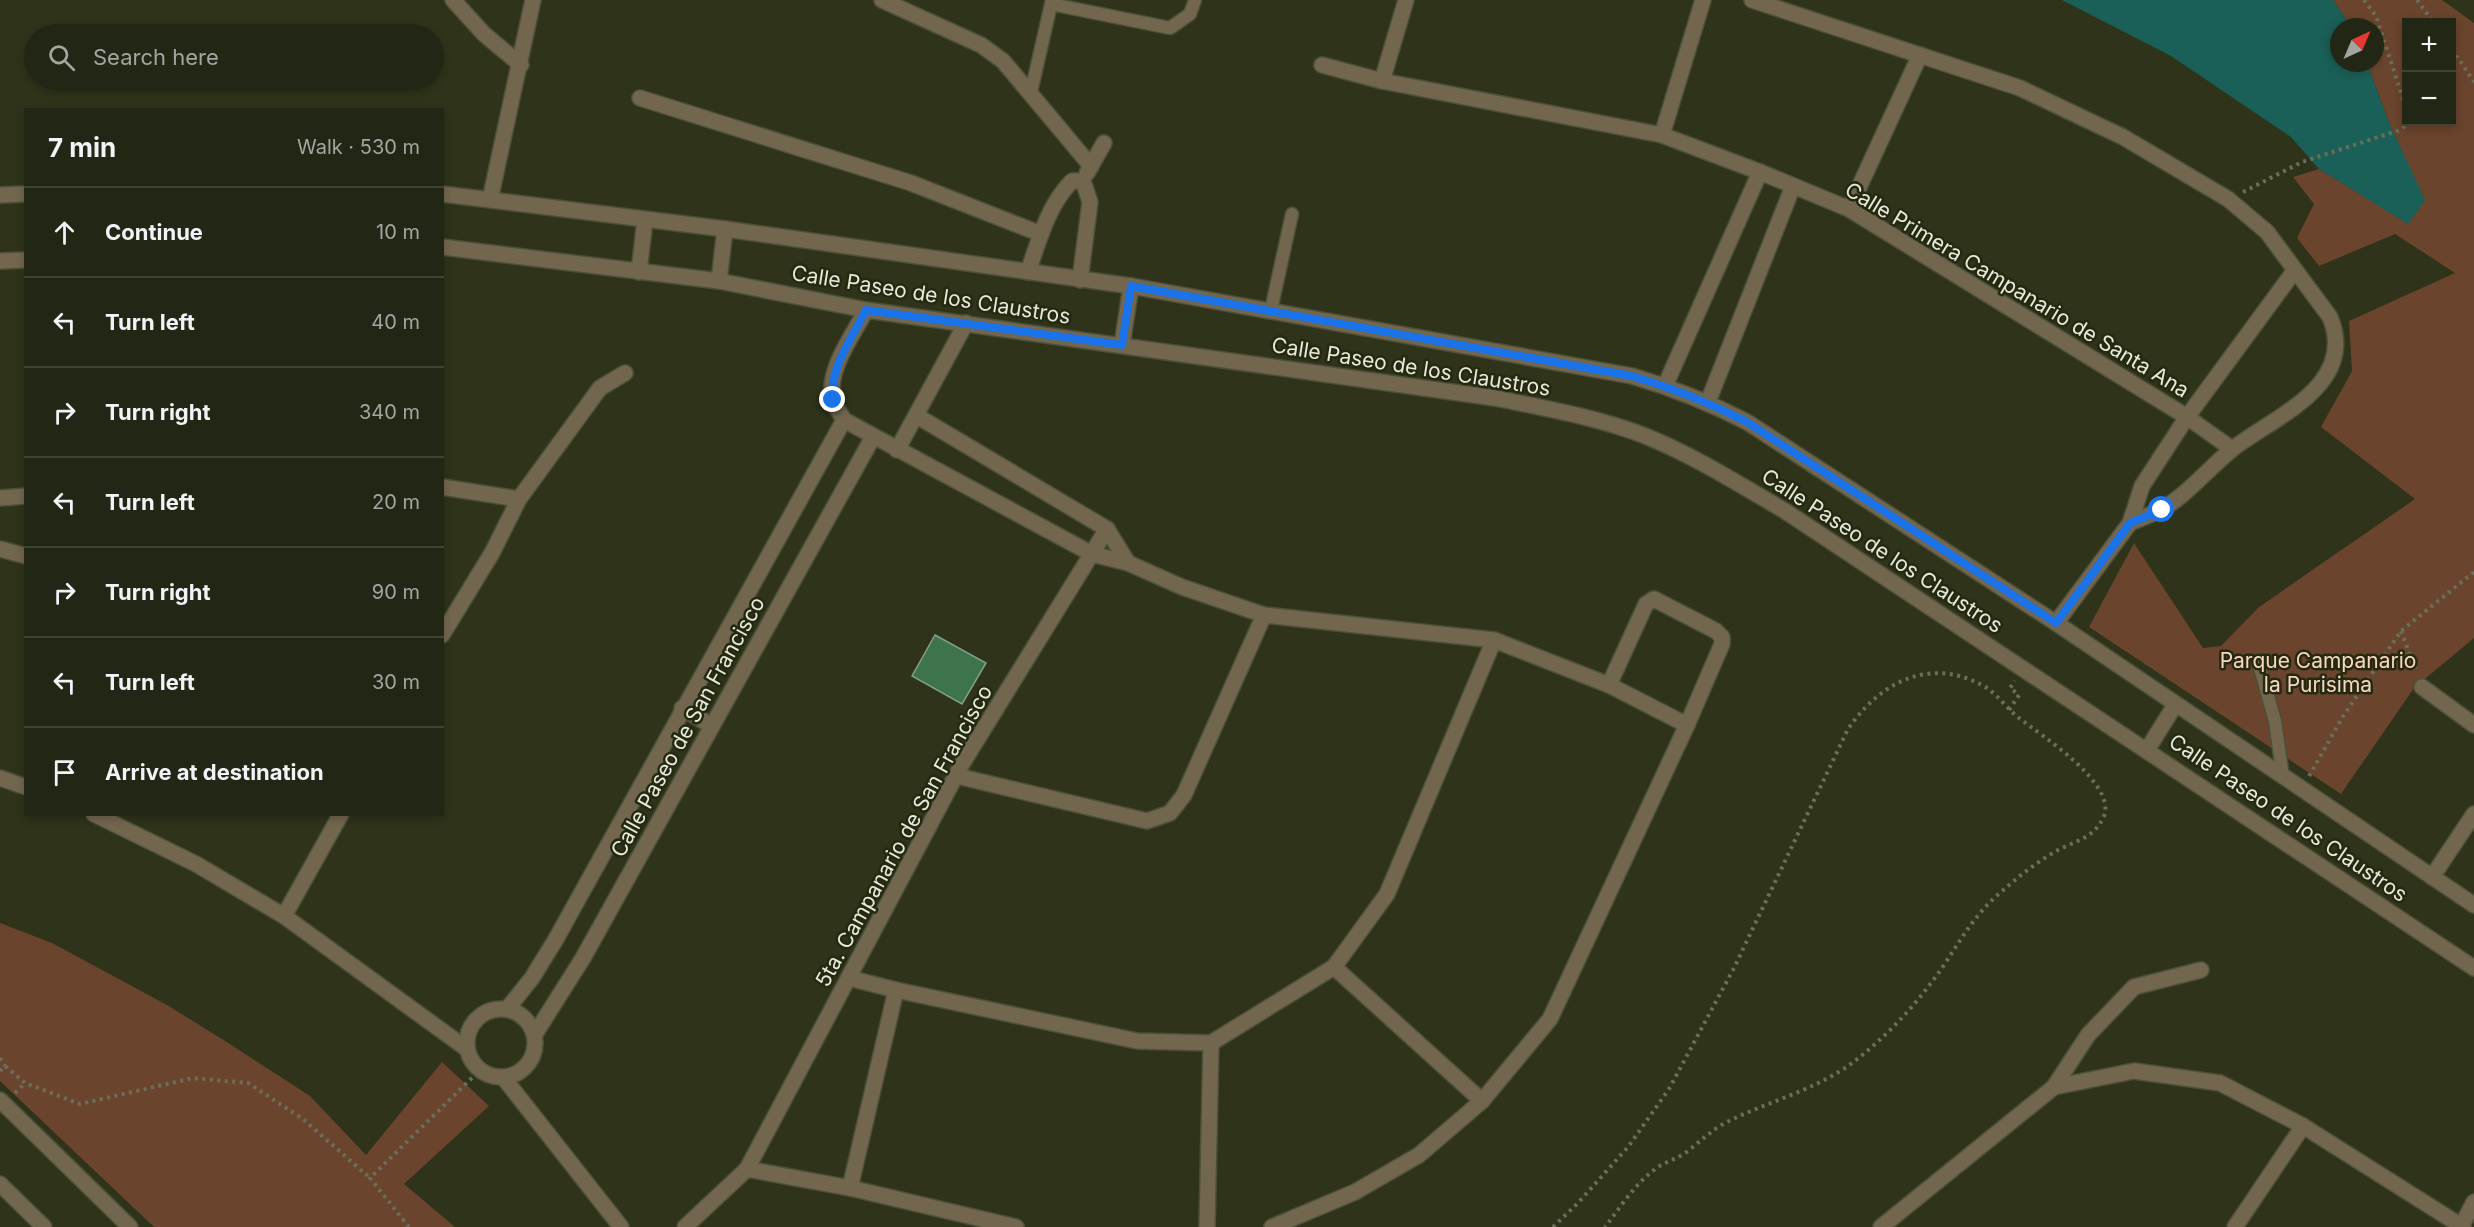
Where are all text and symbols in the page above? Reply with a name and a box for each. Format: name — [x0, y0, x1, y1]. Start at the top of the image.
north arrow — [2330, 18, 2384, 72]
map controls — [2402, 18, 2456, 126]
button: + — [2402, 18, 2456, 72]
search box — [24, 24, 444, 90]
icon: search — [45, 41, 78, 74]
text: Search here — [93, 44, 219, 70]
button: − — [2402, 72, 2456, 126]
text: 7 min — [48, 132, 116, 163]
text: Walk · 530 m — [297, 135, 420, 159]
street label: Calle Primera Campanario de Santa Ana — [1841, 177, 2194, 402]
icon: ahead — [48, 216, 81, 249]
text: Continue — [105, 219, 203, 245]
text: 10 m — [376, 220, 420, 244]
street label: Calle Paseo de los Claustros — [790, 260, 1072, 329]
icon: left — [48, 306, 81, 339]
text: Turn left — [105, 309, 195, 335]
text: 40 m — [371, 310, 420, 334]
street label: Calle Paseo de los Claustros — [1270, 332, 1552, 401]
route end — [819, 386, 845, 412]
icon: right — [48, 396, 81, 429]
text: Turn right — [105, 399, 211, 425]
text: 340 m — [359, 400, 420, 424]
street label: Calle Paseo de los Claustros — [1757, 463, 2007, 638]
icon: left — [48, 486, 81, 519]
text: Turn left — [105, 489, 195, 515]
text: 20 m — [372, 490, 420, 514]
route start — [2148, 496, 2174, 522]
icon: right — [48, 576, 81, 609]
text: Turn right — [105, 579, 211, 605]
text: 90 m — [372, 580, 420, 604]
street label: Calle Paseo de San Francisco — [605, 592, 770, 861]
park label: Parque Campanario la Purisima — [2220, 648, 2416, 697]
icon: left — [48, 666, 81, 699]
text: Turn left — [105, 669, 195, 695]
text: 30 m — [372, 670, 420, 694]
street label: 5ta. Campanario de San Francisco — [810, 681, 997, 991]
street label: Calle Paseo de los Claustros — [2164, 728, 2412, 907]
icon: arrive — [48, 756, 81, 789]
text: Arrive at destination — [105, 759, 324, 785]

